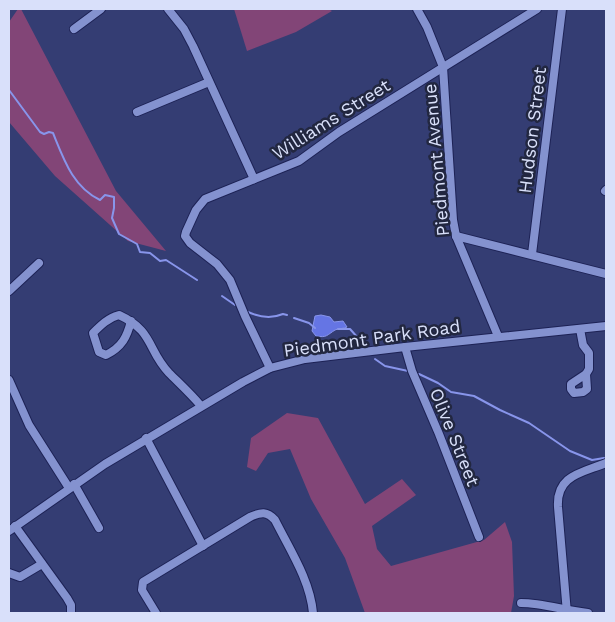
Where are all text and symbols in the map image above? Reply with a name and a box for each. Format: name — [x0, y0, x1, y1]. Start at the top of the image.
street label: Hudson Street — [514, 65, 550, 194]
street label: Williams Street — [268, 74, 394, 164]
street label: Piedmont Avenue — [419, 83, 453, 237]
street label: Piedmont Park Road — [282, 315, 462, 361]
street label: Olive Street — [426, 385, 484, 489]

